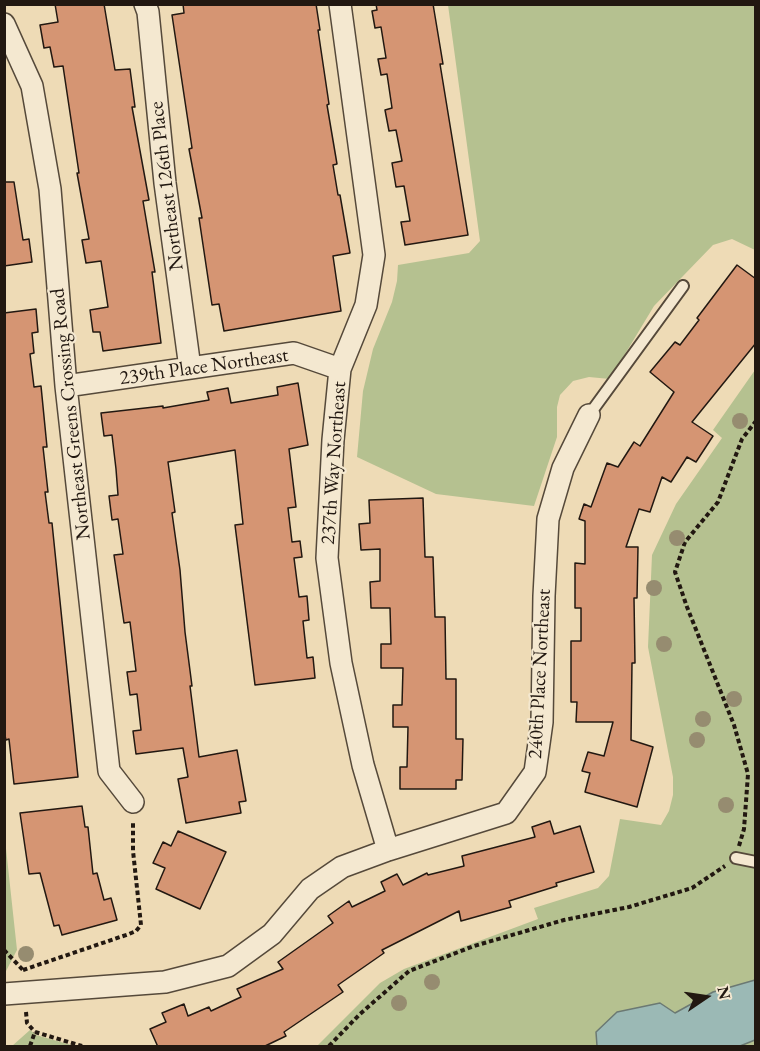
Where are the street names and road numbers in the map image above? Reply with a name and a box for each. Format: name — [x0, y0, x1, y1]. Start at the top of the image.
street label: Northeast 126th Place — [145, 100, 189, 272]
street label: Northeast Greens Crossing Road — [46, 287, 96, 541]
street label: 239th Place Northeast — [118, 343, 290, 391]
street label: 237th Way Northeast — [316, 380, 352, 546]
street label: 240th Place Northeast — [524, 588, 556, 760]

